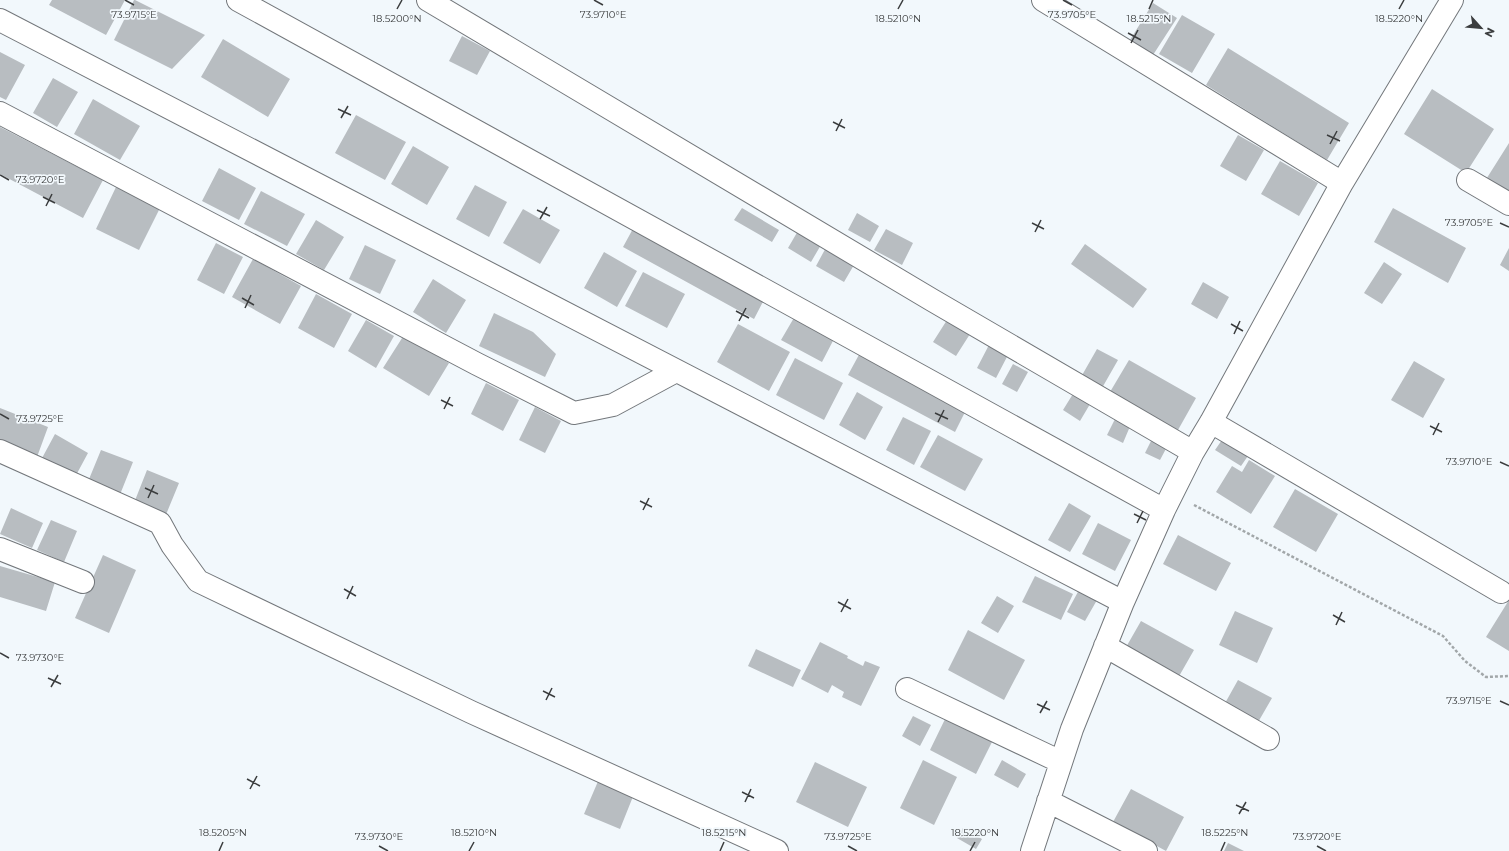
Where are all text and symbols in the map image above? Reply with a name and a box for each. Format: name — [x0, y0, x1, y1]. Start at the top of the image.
text: 73.9715°E — [111, 8, 157, 21]
text: 73.9710°E — [580, 8, 627, 21]
text: 73.9705°E — [1048, 8, 1096, 21]
north arrow — [1461, 8, 1501, 48]
text: 18.5200°N — [372, 12, 422, 25]
text: 18.5210°N — [875, 12, 921, 25]
text: 18.5215°N — [1127, 12, 1171, 25]
text: 18.5220°N — [1375, 12, 1423, 25]
text: N — [1482, 25, 1498, 40]
text: 73.9720°E — [16, 173, 65, 186]
text: 73.9705°E — [1445, 216, 1493, 229]
text: 73.9725°E — [16, 412, 64, 425]
text: 73.9710°E — [1446, 455, 1493, 468]
text: 73.9730°E — [16, 651, 65, 664]
text: 73.9715°E — [1446, 694, 1492, 707]
text: 18.5205°N — [199, 826, 247, 839]
text: 18.5210°N — [451, 826, 497, 839]
text: 18.5215°N — [702, 826, 746, 839]
text: 18.5220°N — [951, 826, 999, 839]
text: 18.5225°N — [1201, 826, 1249, 839]
text: 73.9730°E — [355, 830, 404, 843]
text: 73.9725°E — [824, 830, 872, 843]
text: 73.9720°E — [1293, 830, 1342, 843]

